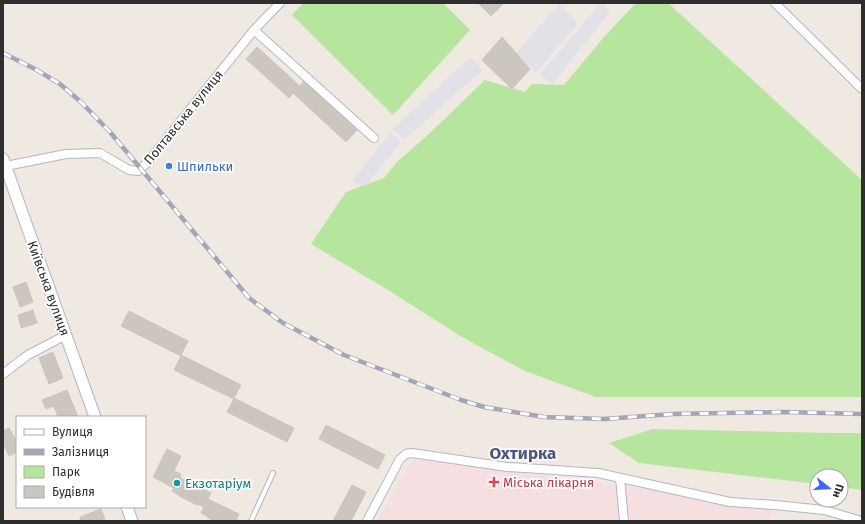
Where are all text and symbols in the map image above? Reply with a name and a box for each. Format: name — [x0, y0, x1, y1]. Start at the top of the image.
street label: Полтавська вулиця — [141, 67, 226, 167]
place label: Шпильки — [177, 159, 233, 174]
marker: Шпильки — [164, 161, 174, 171]
street label: Київська вулиця — [24, 239, 73, 338]
legend — [16, 416, 146, 508]
text: Вулиця — [52, 425, 93, 439]
district label: Охтирка — [490, 443, 556, 464]
text: Залізниця — [52, 445, 109, 459]
text: Парк — [52, 465, 81, 479]
north arrow — [809, 468, 849, 508]
place label: Міська лікарня — [503, 475, 594, 490]
place label: Екзотаріум — [185, 476, 251, 491]
marker: Міська лікарня — [488, 476, 500, 488]
marker: Екзотаріум — [172, 478, 182, 488]
text: Пн — [830, 482, 846, 499]
text: Будівля — [52, 485, 95, 499]

